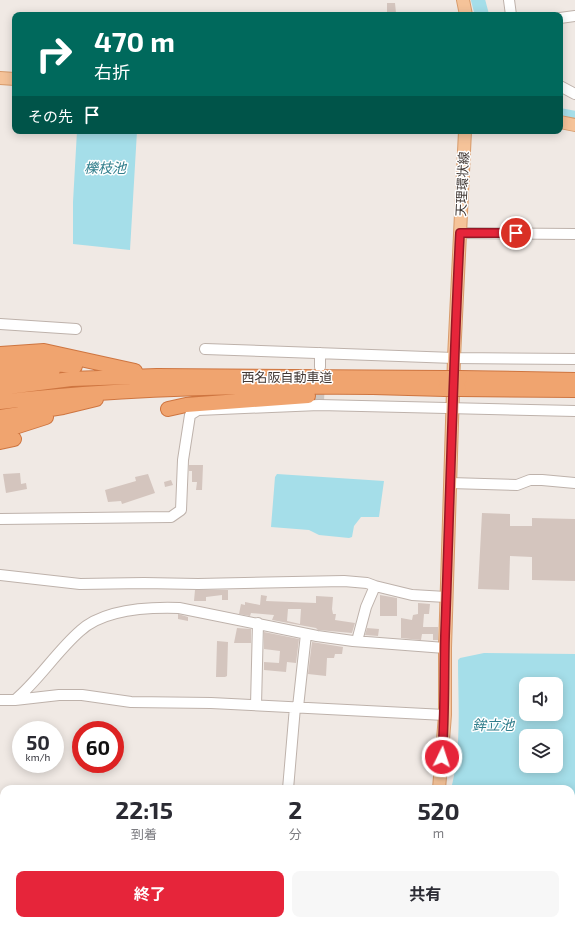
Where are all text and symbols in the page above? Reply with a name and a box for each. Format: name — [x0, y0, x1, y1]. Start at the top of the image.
text: 470 m — [94, 24, 175, 58]
icon: right — [28, 28, 80, 80]
text: 右折 — [94, 61, 130, 83]
icon: arrive — [81, 104, 103, 126]
text: その先 — [28, 107, 73, 125]
street label: 天理環状線 — [452, 151, 472, 217]
water label: 櫟枝池 — [84, 159, 128, 176]
pin — [499, 216, 533, 250]
icon: arrive — [505, 222, 527, 244]
street label: 西名阪自動車道 — [241, 369, 333, 385]
map controls — [519, 677, 563, 773]
button: sound — [519, 677, 563, 721]
water label: 鉾立池 — [472, 716, 516, 733]
speed limit sign: 60 — [72, 721, 124, 773]
button: layers — [519, 729, 563, 773]
text: 50 — [26, 730, 50, 754]
position arrow — [421, 736, 463, 778]
text: km/h — [26, 751, 50, 763]
text: 22:15 — [115, 795, 173, 824]
text: 2 — [288, 795, 302, 824]
text: 520 — [417, 796, 460, 825]
text: m — [433, 825, 444, 841]
text: 到着 — [131, 826, 157, 842]
text: 分 — [289, 826, 302, 842]
button: 終了 — [16, 871, 284, 917]
button: 共有 — [292, 871, 559, 917]

